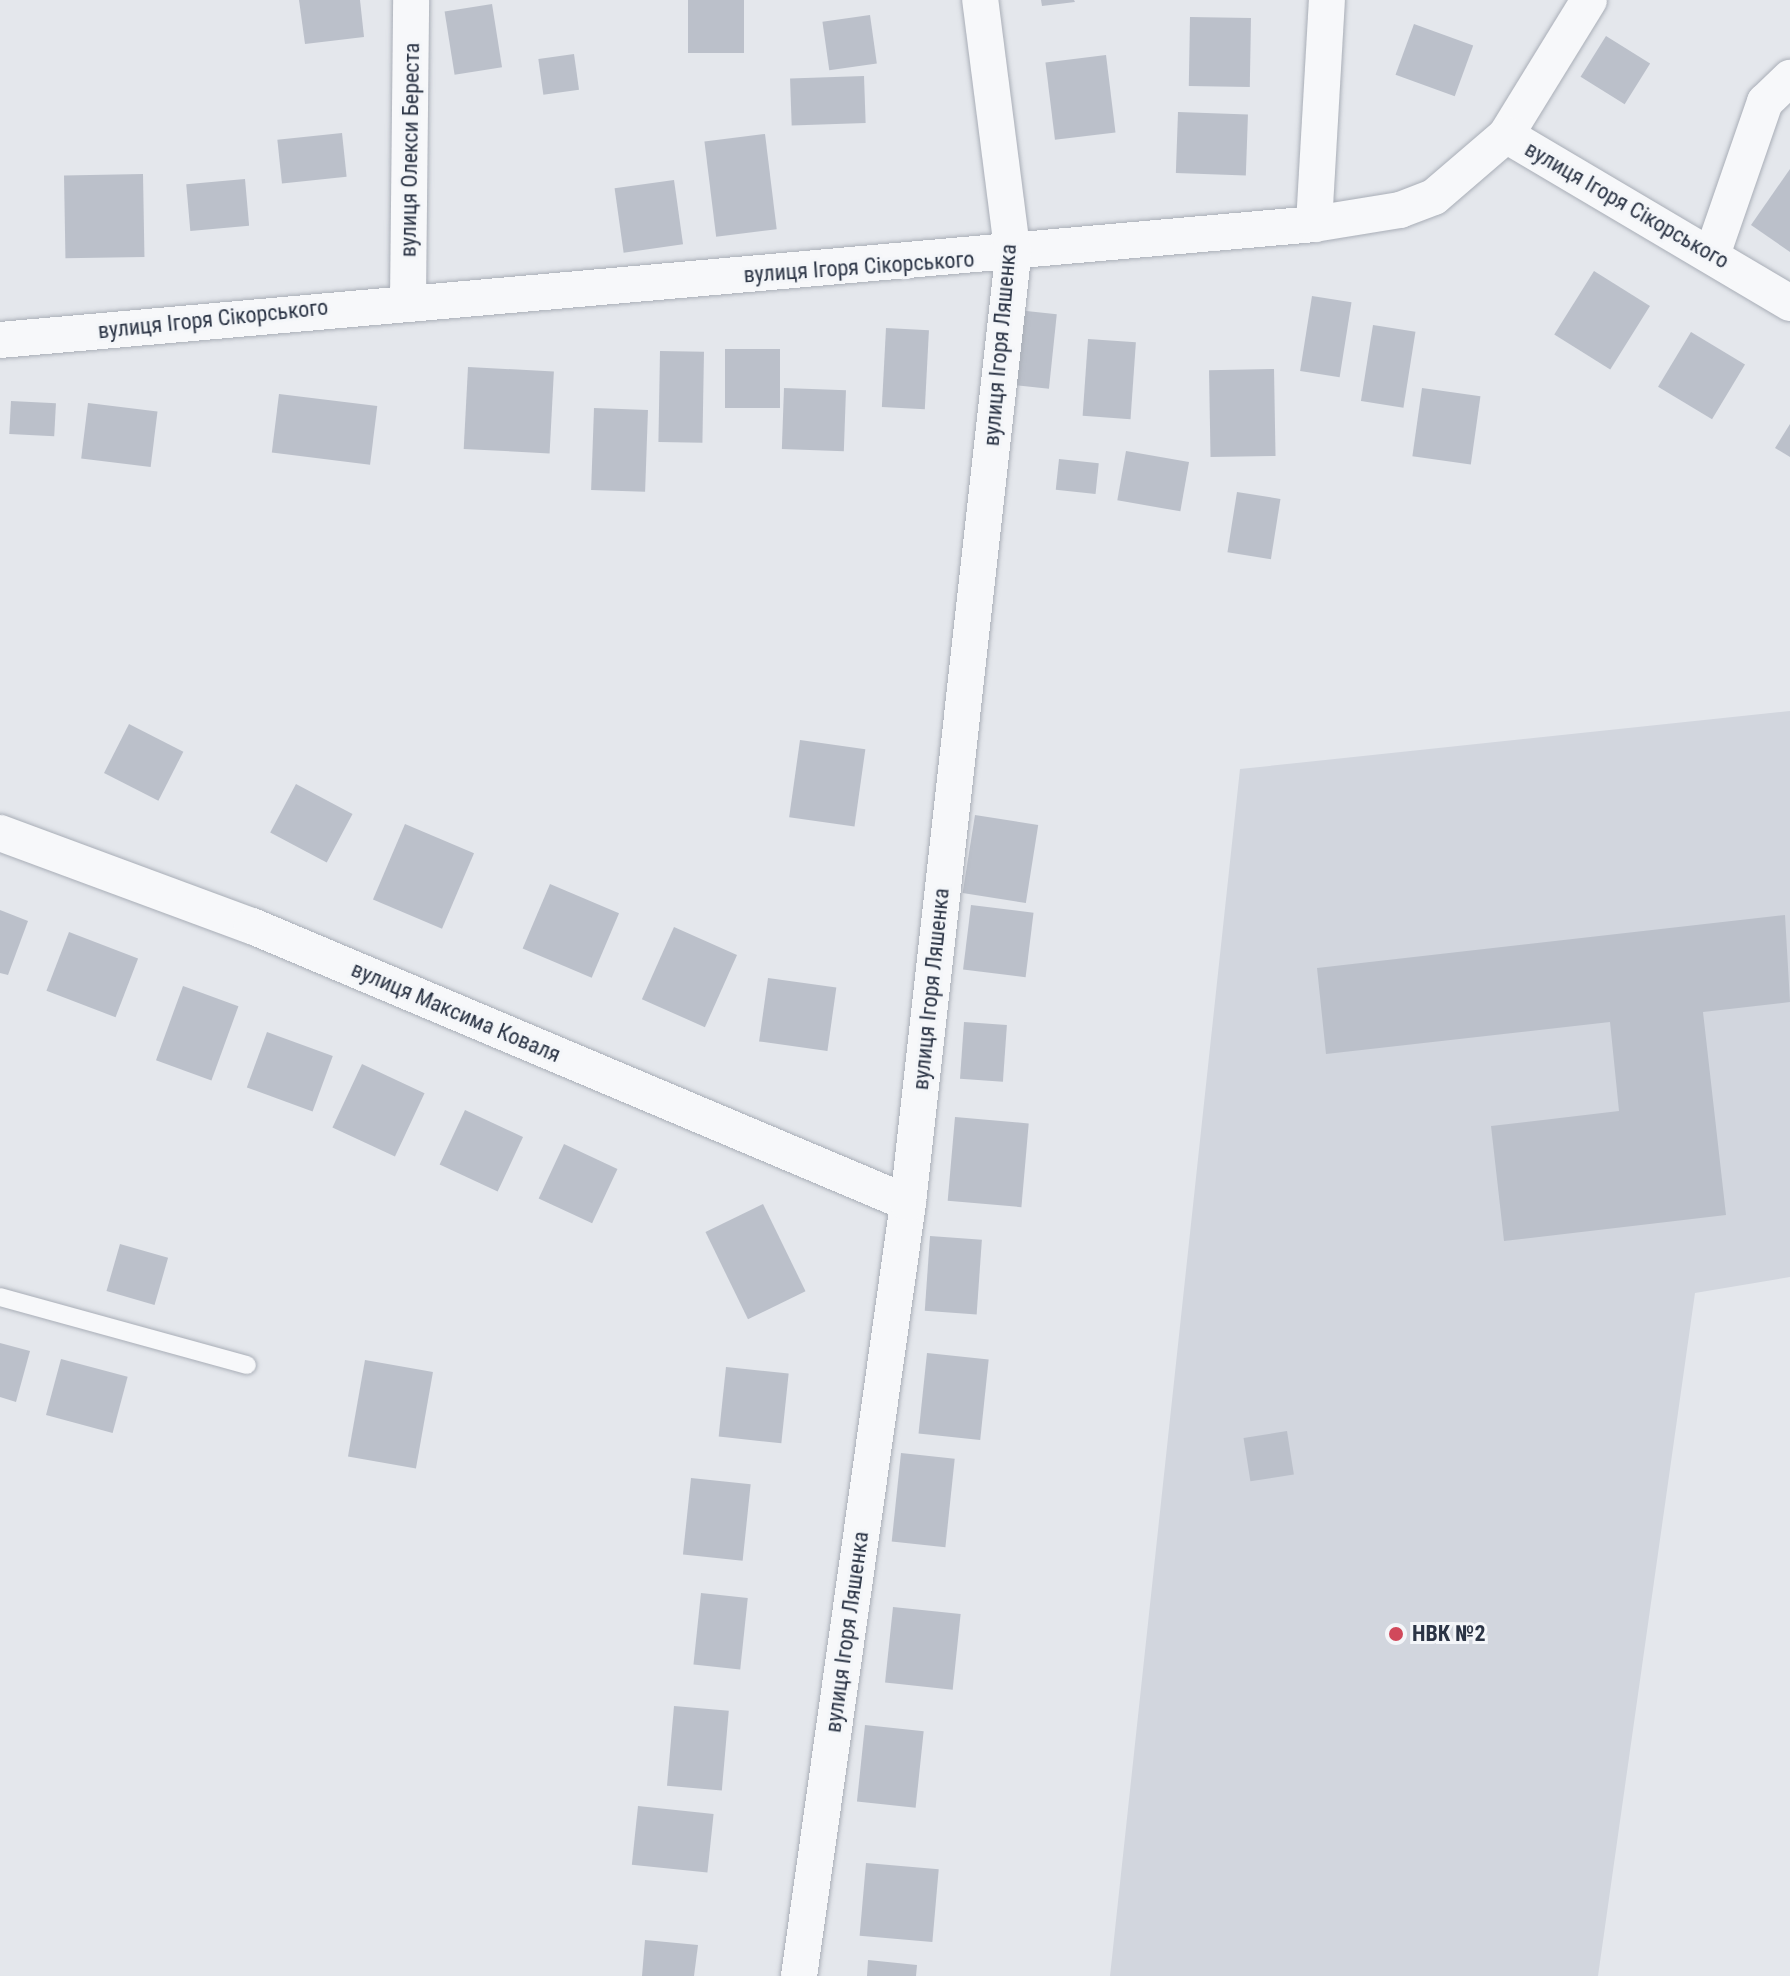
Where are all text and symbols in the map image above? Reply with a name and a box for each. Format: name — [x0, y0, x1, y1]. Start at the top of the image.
street label: вулиця Олекси Береста — [395, 43, 425, 257]
street label: вулиця Ігоря Сікорського — [1520, 136, 1734, 274]
street label: вулиця Ігоря Ляшенка — [978, 243, 1022, 447]
street label: вулиця Ігоря Сікорського — [743, 246, 975, 288]
street label: вулиця Ігоря Сікорського — [97, 294, 329, 344]
street label: вулиця Ігоря Ляшенка — [907, 887, 955, 1091]
street label: вулиця Максима Коваля — [347, 956, 565, 1068]
street label: вулиця Ігоря Ляшенка — [820, 1530, 874, 1734]
place label: НВК №2 — [1412, 1621, 1486, 1647]
marker: НВК №2 — [1387, 1625, 1405, 1643]

